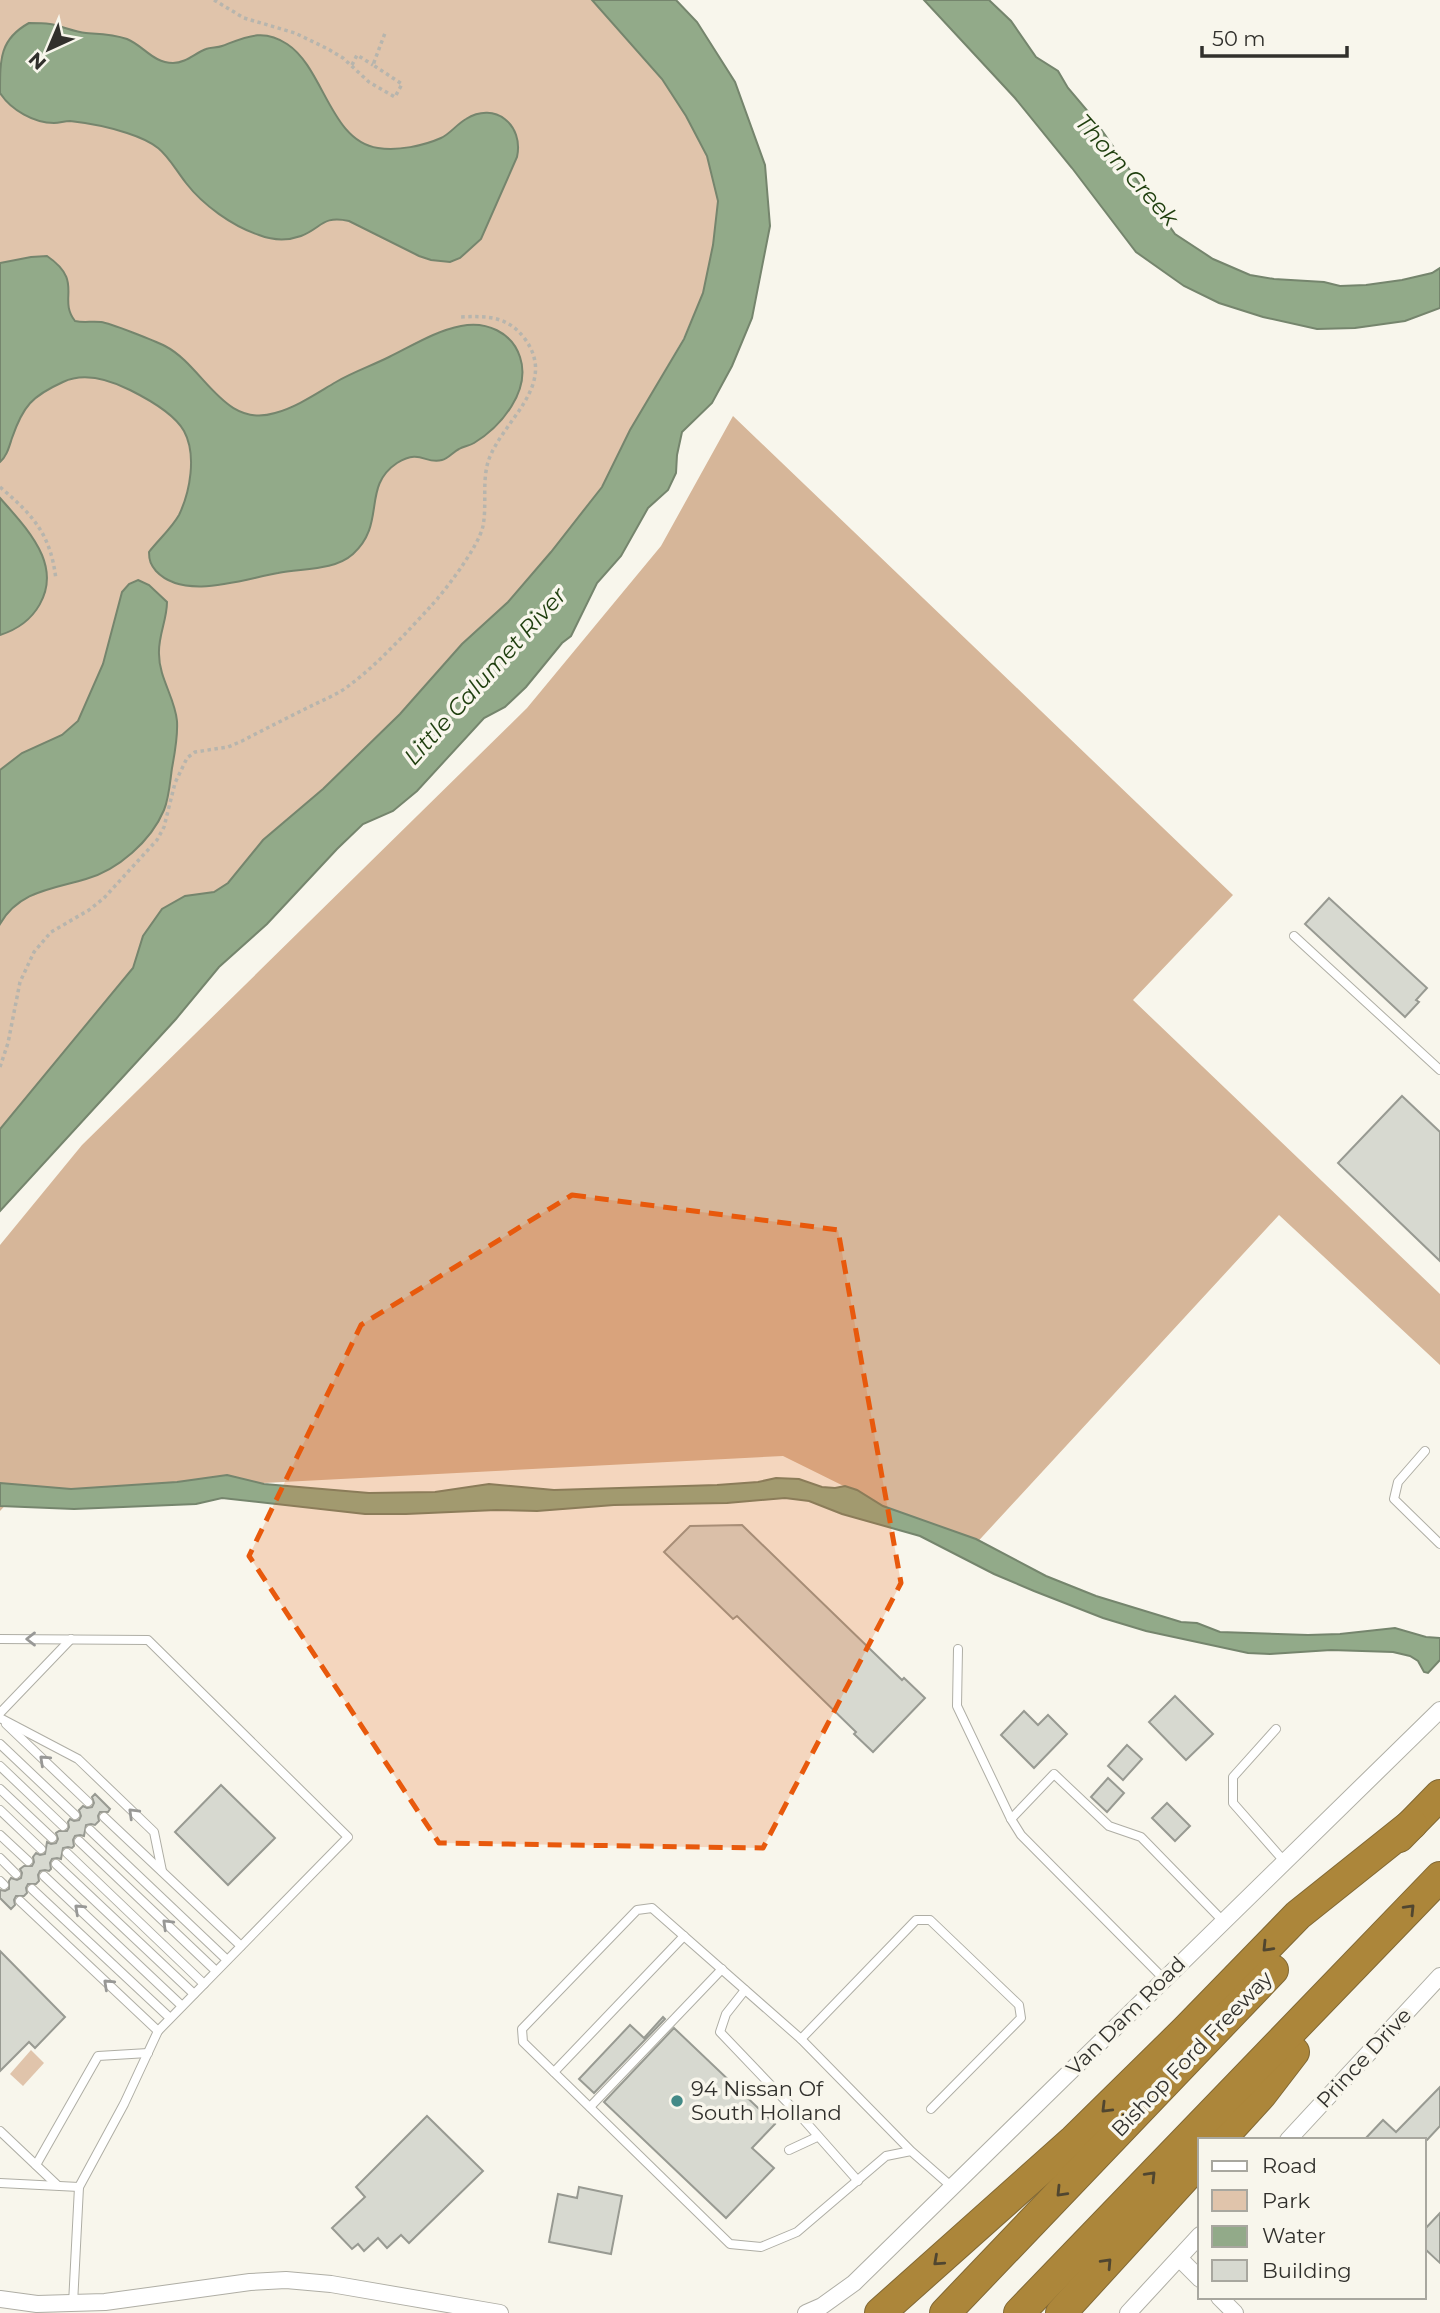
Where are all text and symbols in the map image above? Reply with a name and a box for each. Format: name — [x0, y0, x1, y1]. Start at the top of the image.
north arrow — [14, 14, 84, 84]
scale bar — [1202, 14, 1347, 58]
text: 50 m — [1212, 26, 1266, 51]
text: N — [24, 47, 51, 74]
water label: Thorn Creek — [1070, 108, 1185, 233]
water label: Little Calumet River — [398, 581, 573, 771]
one-way arrow — [25, 1631, 36, 1647]
one-way arrow — [39, 1756, 52, 1769]
one-way arrow — [128, 1808, 141, 1821]
one-way arrow — [1401, 1904, 1414, 1917]
one-way arrow — [74, 1905, 87, 1917]
one-way arrow — [162, 1920, 175, 1933]
one-way arrow — [1262, 1938, 1275, 1951]
street label: Van Dam Road — [1061, 1951, 1190, 2080]
street label: Bishop Ford Freeway — [1106, 1965, 1278, 2142]
one-way arrow — [103, 1980, 116, 1993]
street label: Prince Drive — [1311, 2002, 1416, 2113]
place label: 94 Nissan Of South Holland — [691, 2076, 842, 2125]
marker: 94 Nissan Of South Holland — [669, 2093, 685, 2109]
one-way arrow — [1102, 2099, 1115, 2112]
legend — [1198, 2138, 1426, 2299]
text: Road — [1262, 2153, 1317, 2178]
one-way arrow — [1143, 2171, 1156, 2184]
one-way arrow — [1056, 2184, 1069, 2197]
text: Park — [1262, 2188, 1310, 2213]
text: Water — [1262, 2223, 1326, 2248]
one-way arrow — [933, 2253, 946, 2265]
one-way arrow — [1098, 2258, 1111, 2271]
text: Building — [1262, 2258, 1352, 2283]

